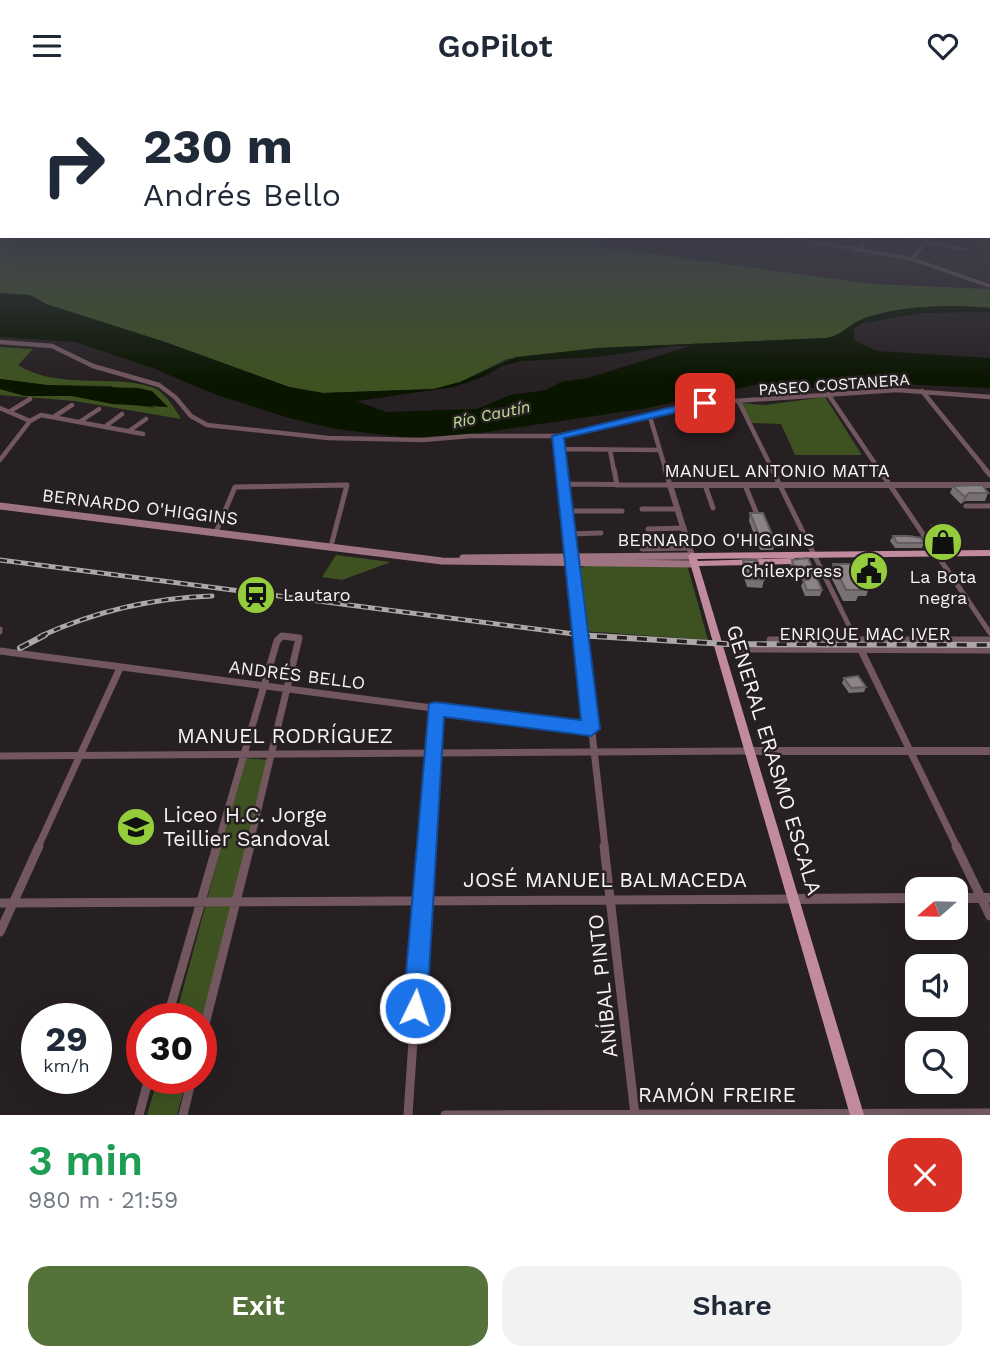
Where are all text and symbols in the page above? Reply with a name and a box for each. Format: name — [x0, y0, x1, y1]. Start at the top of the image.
icon: menu — [28, 27, 66, 65]
text: GoPilot — [438, 27, 552, 65]
icon: heart — [924, 27, 962, 65]
text: 230 m — [143, 117, 293, 175]
icon: right — [28, 119, 119, 210]
text: Andrés Bello — [143, 176, 341, 214]
street label: PASEO COSTANERA — [758, 370, 911, 399]
pin — [675, 373, 735, 433]
icon: arrive — [686, 384, 724, 422]
water label: Río Cautín — [450, 397, 532, 432]
street label: MANUEL ANTONIO MATTA — [664, 460, 890, 481]
street label: BERNARDO O'HIGGINS — [41, 484, 239, 529]
shop icon: La Bota negra — [922, 521, 964, 563]
street label: BERNARDO O'HIGGINS — [617, 529, 815, 550]
public building icon: Chilexpress — [848, 550, 890, 592]
place label: Chilexpress — [741, 560, 842, 581]
place label: La Bota negra — [910, 566, 976, 608]
station icon: Lautaro — [235, 574, 277, 616]
place label: Lautaro — [283, 584, 351, 605]
street label: GENERAL ERASMO ESCALA — [721, 622, 828, 898]
street label: ENRIQUE MAC IVER — [779, 623, 951, 644]
street label: ANDRÉS BELLO — [228, 656, 366, 693]
street label: MANUEL RODRÍGUEZ — [177, 723, 393, 748]
place label: Liceo H.C. Jorge Teillier Sandoval — [163, 802, 330, 851]
school or university icon: Liceo H.C. Jorge Teillier Sandoval — [115, 806, 157, 848]
street label: JOSÉ MANUEL BALMACEDA — [463, 867, 747, 892]
north arrow — [905, 877, 968, 940]
map controls — [905, 877, 968, 1094]
street label: ANÍBAL PINTO — [583, 913, 622, 1059]
button: sound — [905, 954, 968, 1017]
position arrow — [378, 971, 452, 1045]
speed limit sign: 30 — [126, 1003, 217, 1094]
text: 29 — [45, 1018, 88, 1060]
button: search — [905, 1031, 968, 1094]
text: km/h — [43, 1055, 90, 1076]
street label: RAMÓN FREIRE — [638, 1082, 796, 1107]
text: 3 min — [28, 1136, 143, 1185]
button: close — [888, 1138, 962, 1212]
text: 980 m · 21:59 — [28, 1187, 178, 1214]
button: Exit — [28, 1266, 488, 1346]
button: Share — [502, 1266, 962, 1346]

